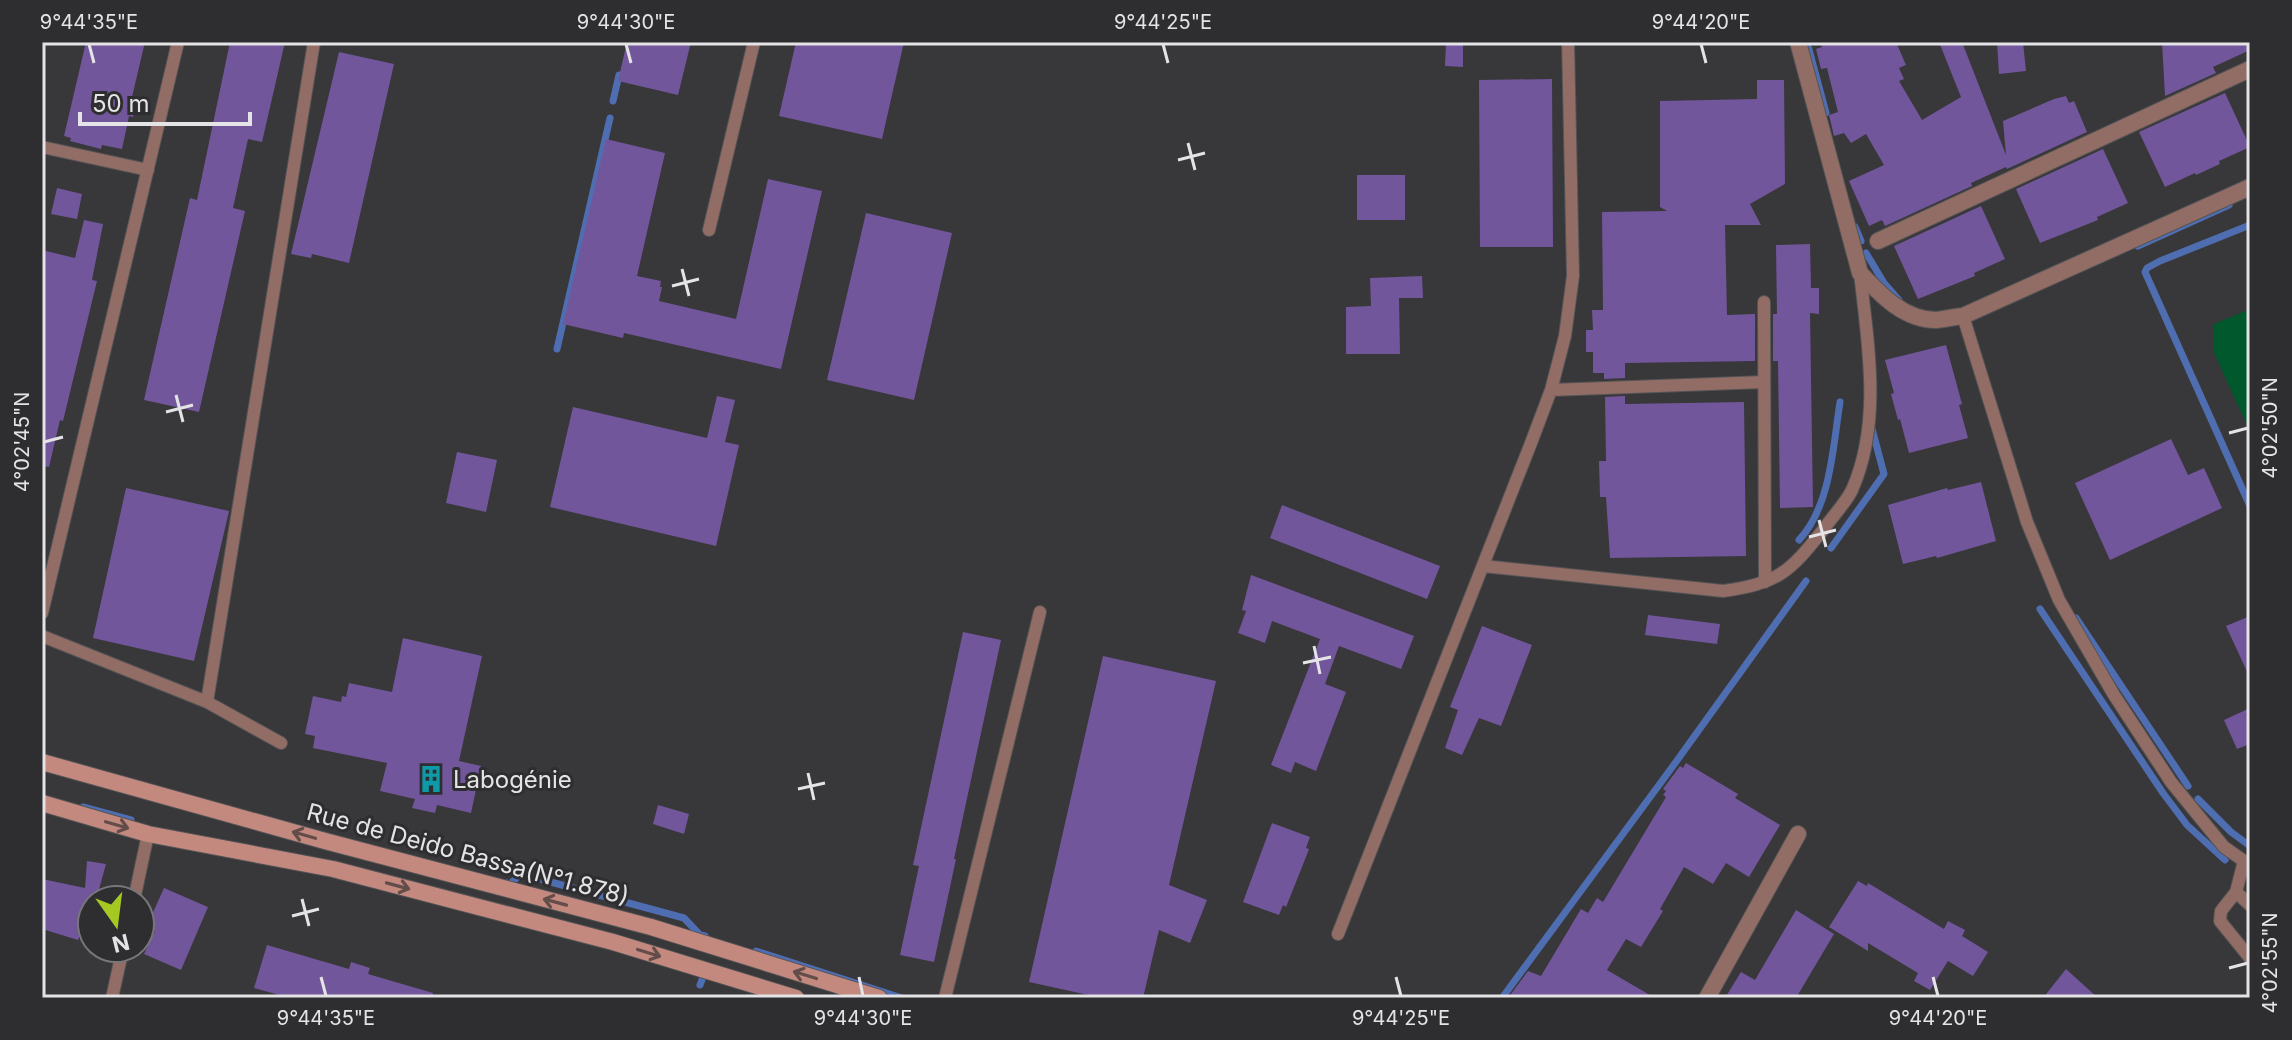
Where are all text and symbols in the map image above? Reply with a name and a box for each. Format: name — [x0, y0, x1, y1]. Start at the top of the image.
text: 9°44'35"E — [40, 10, 138, 34]
text: 9°44'30"E — [577, 10, 675, 34]
text: 9°44'25"E — [1114, 10, 1212, 34]
text: 9°44'20"E — [1652, 10, 1750, 34]
scale bar — [80, 76, 250, 126]
text: 50 m — [92, 89, 150, 118]
text: 4°02'50"N — [2258, 377, 2282, 479]
text: 4°02'45"N — [10, 392, 34, 492]
building icon: Labogénie — [416, 764, 446, 794]
place label: Labogénie — [453, 765, 572, 794]
street label: Rue de Deido Bassa(N°1.878) — [304, 797, 632, 911]
one-way arrow — [103, 818, 129, 833]
one-way arrow — [292, 827, 318, 842]
one-way arrow — [385, 880, 410, 895]
north arrow — [76, 884, 156, 964]
one-way arrow — [543, 893, 569, 908]
text: 4°02'55"N — [2258, 912, 2282, 1014]
text: N — [110, 929, 132, 958]
one-way arrow — [636, 946, 662, 961]
one-way arrow — [792, 967, 818, 982]
text: 9°44'35"E — [277, 1006, 375, 1030]
text: 9°44'30"E — [814, 1006, 912, 1030]
text: 9°44'25"E — [1352, 1006, 1450, 1030]
text: 9°44'20"E — [1889, 1006, 1987, 1030]

